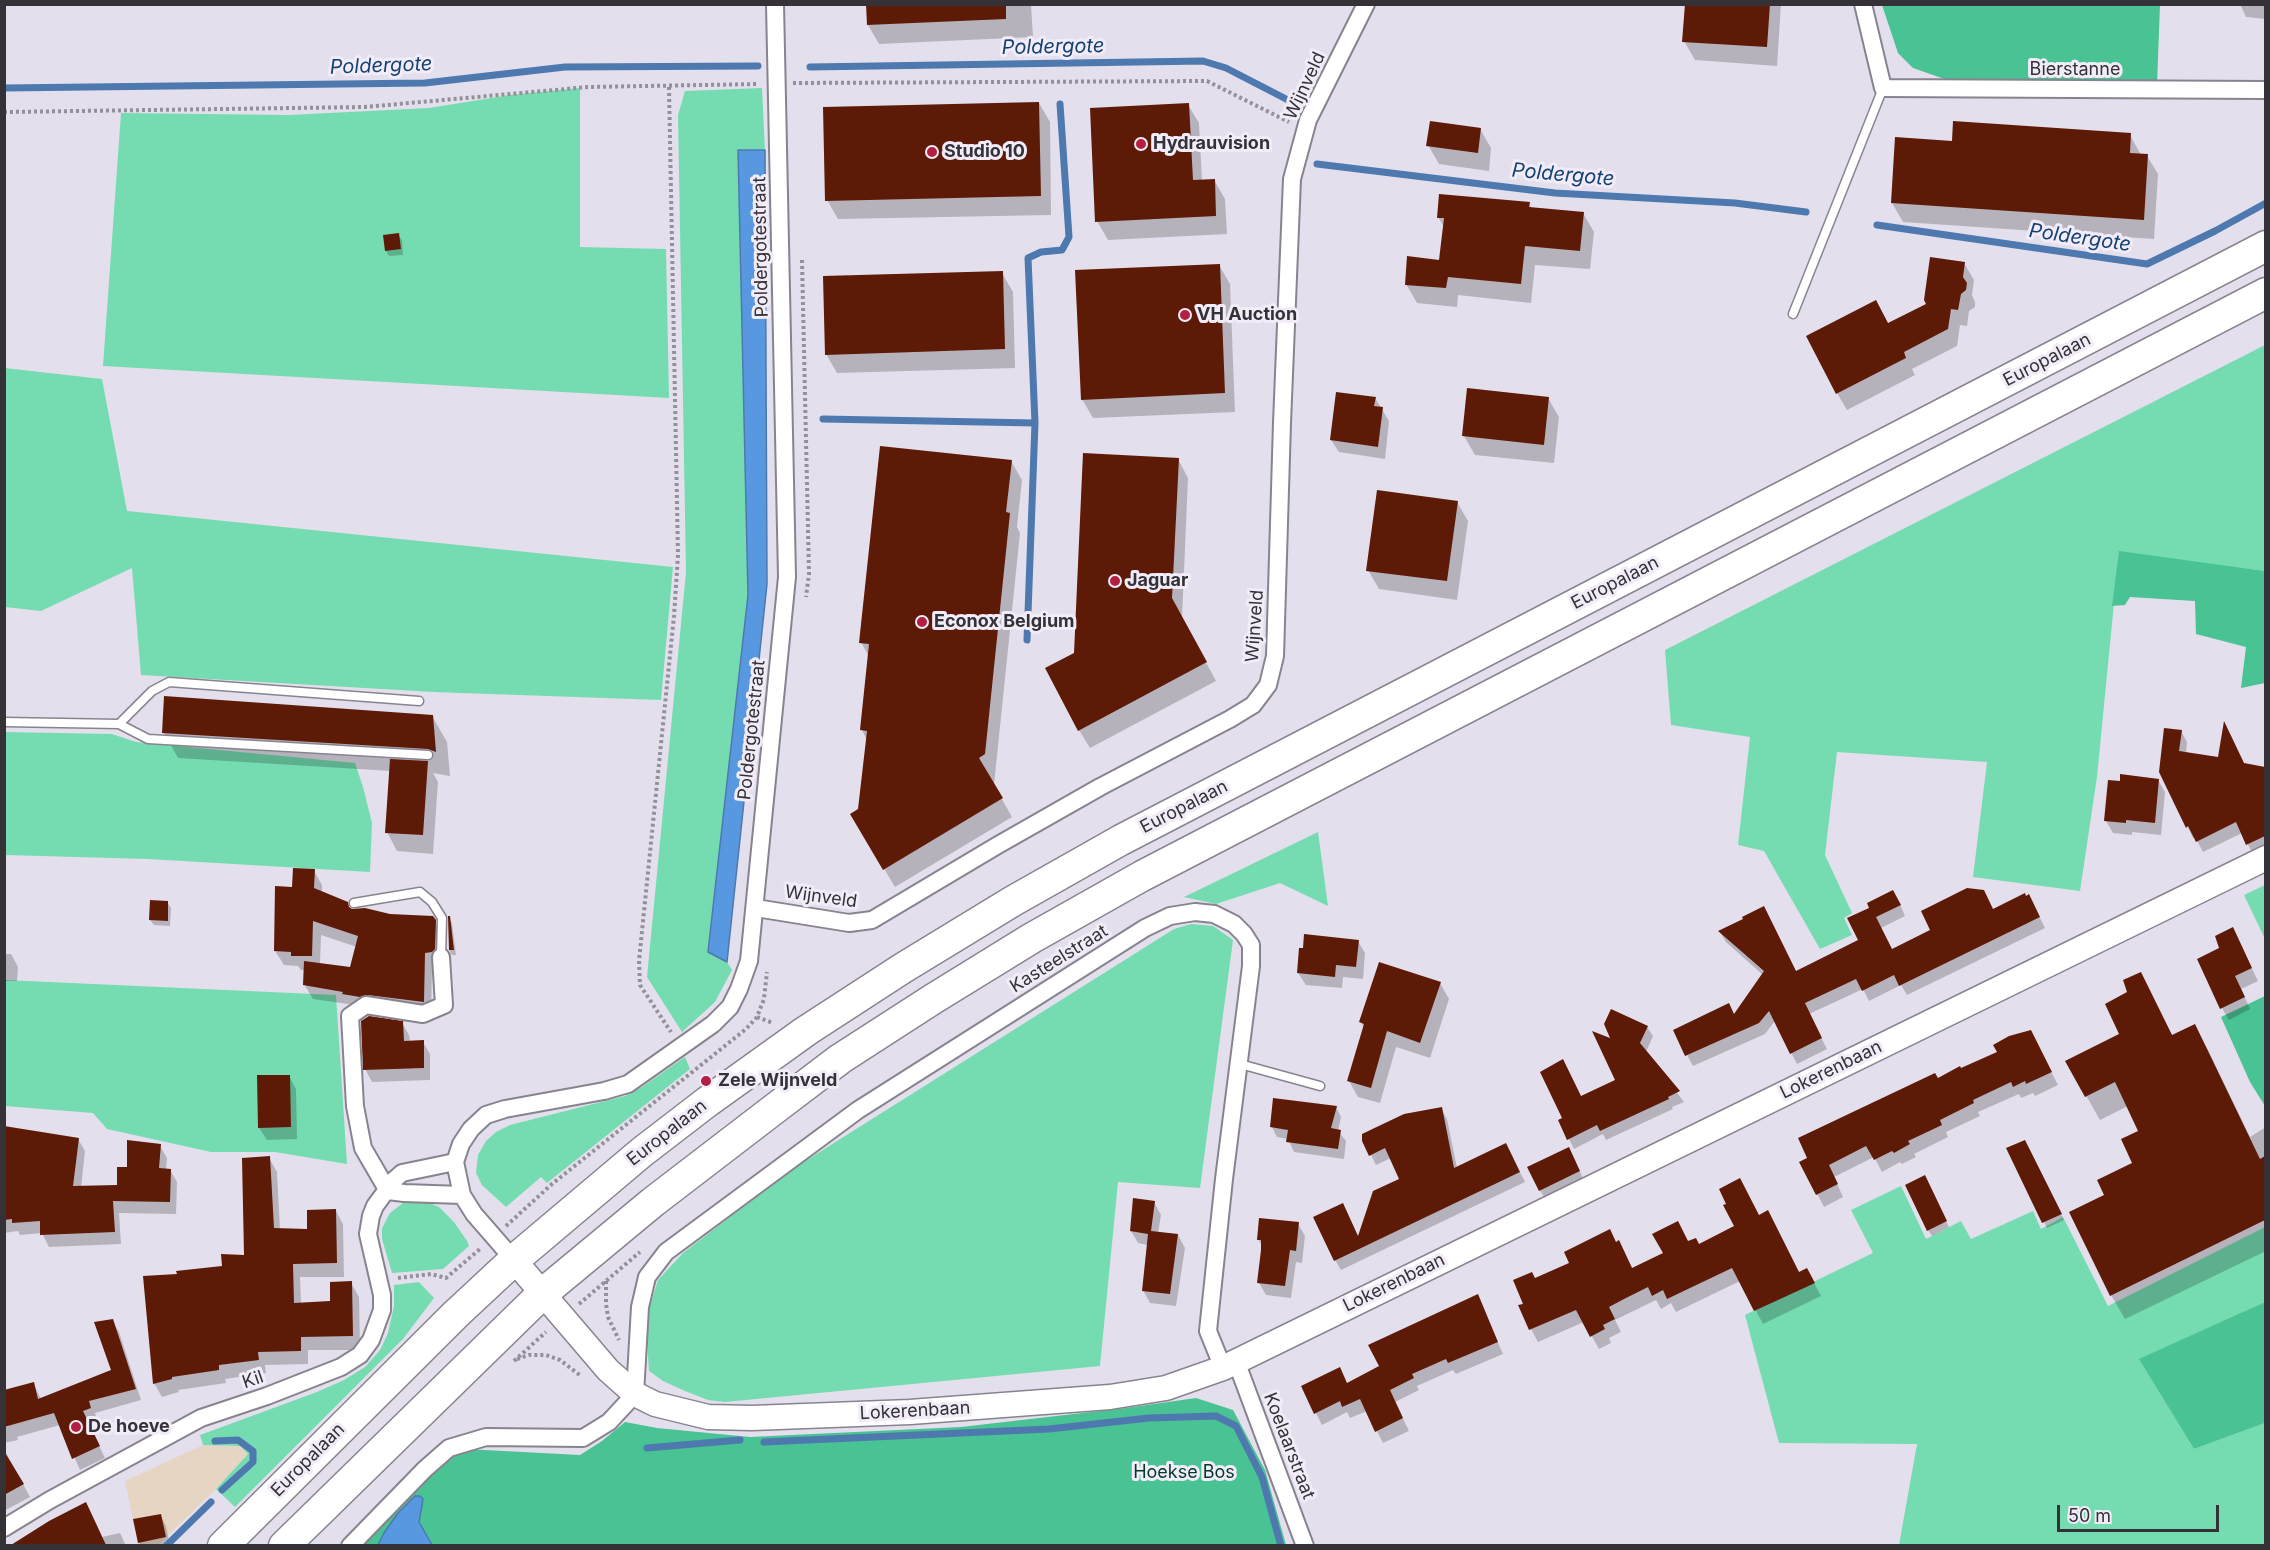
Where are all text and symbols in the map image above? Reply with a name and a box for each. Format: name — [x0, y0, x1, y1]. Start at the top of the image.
water label: Poldergote — [1001, 34, 1105, 60]
street label: Wijnveld — [1280, 49, 1330, 123]
water label: Poldergote — [329, 52, 433, 80]
street label: Bierstanne — [2030, 59, 2120, 81]
place label: Hydrauvision — [1153, 133, 1270, 155]
marker: Hydrauvision — [1134, 137, 1148, 151]
place label: Studio 10 — [944, 141, 1025, 163]
marker: Studio 10 — [925, 145, 939, 159]
water label: Poldergote — [1511, 159, 1615, 191]
street label: Poldergotestraat — [749, 176, 773, 318]
water label: Poldergote — [2028, 219, 2132, 257]
place label: VH Auction — [1197, 304, 1297, 326]
marker: VH Auction — [1178, 308, 1192, 322]
street label: Europalaan — [2000, 329, 2094, 391]
street label: Europalaan — [1568, 552, 1662, 614]
place label: Jaguar — [1127, 570, 1188, 592]
marker: Jaguar — [1108, 574, 1122, 588]
street label: Wijnveld — [1242, 589, 1268, 663]
place label: Econox Belgium — [934, 611, 1075, 633]
marker: Econox Belgium — [915, 615, 929, 629]
street label: Poldergotestraat — [734, 659, 770, 801]
street label: Europalaan — [1137, 776, 1231, 838]
street label: Wijnveld — [784, 881, 858, 913]
street label: Kasteelstraat — [1006, 920, 1112, 998]
street label: Lokerenbaan — [1777, 1036, 1885, 1104]
place label: Zele Wijnveld — [718, 1070, 837, 1092]
marker: Zele Wijnveld — [699, 1074, 713, 1088]
street label: Europalaan — [623, 1095, 711, 1171]
street label: Lokerenbaan — [1340, 1249, 1448, 1317]
street label: Kil — [240, 1366, 266, 1394]
street label: Koelaarstraat — [1259, 1390, 1319, 1502]
street label: Lokerenbaan — [859, 1397, 971, 1425]
place label: De hoeve — [88, 1416, 170, 1438]
street label: Europalaan — [267, 1419, 349, 1501]
marker: De hoeve — [69, 1420, 83, 1434]
park label: Hoekse Bos — [1133, 1462, 1235, 1484]
scale bar — [2060, 1493, 2222, 1531]
text: 50 m — [2068, 1505, 2111, 1526]

